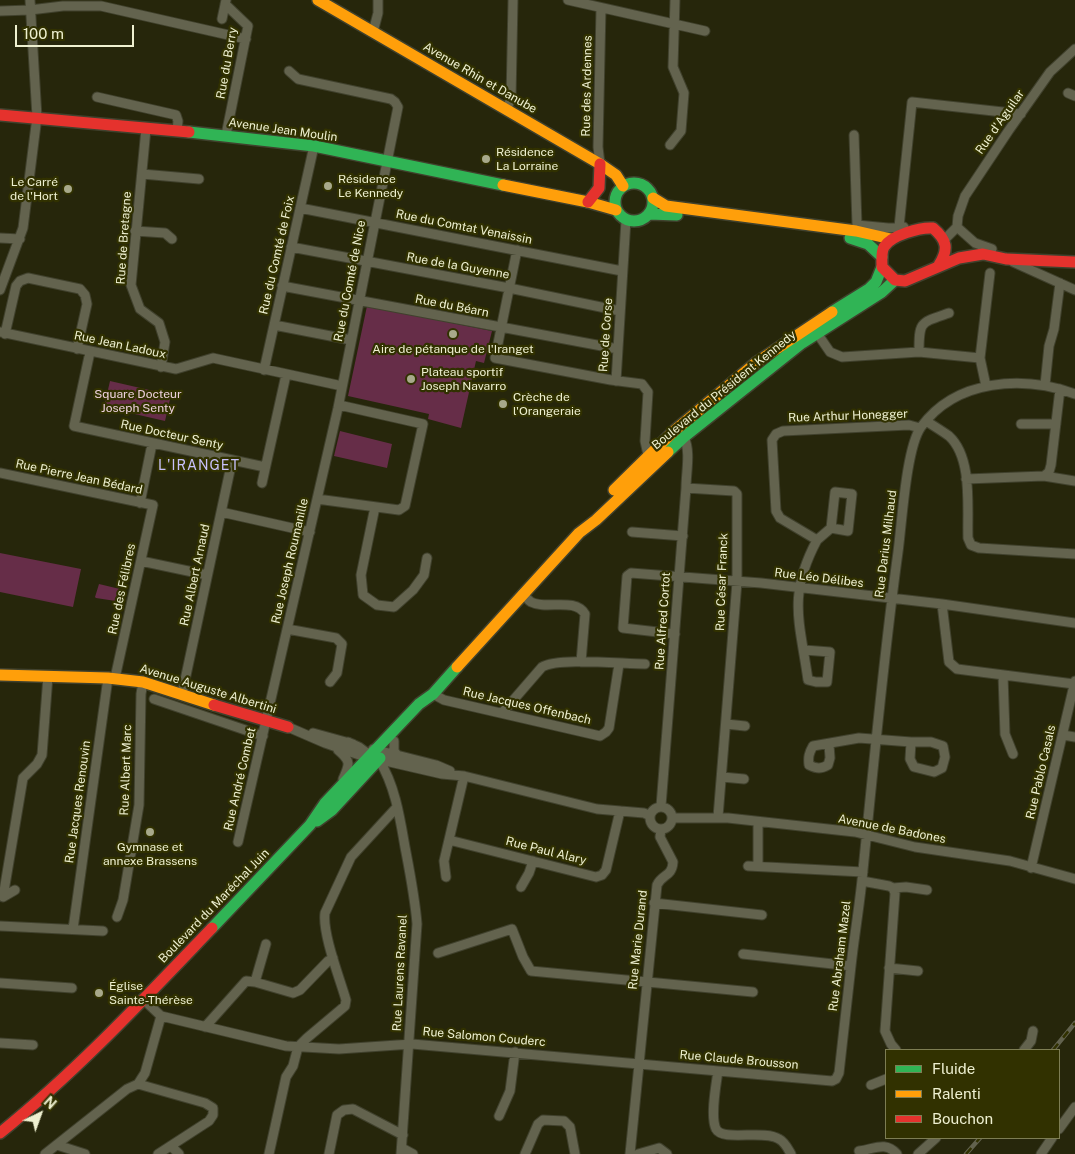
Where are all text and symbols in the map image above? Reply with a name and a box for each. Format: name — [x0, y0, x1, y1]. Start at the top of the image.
scale bar — [18, 15, 136, 47]
text: 100 m — [23, 25, 64, 42]
street label: Rue du Berry — [214, 26, 240, 100]
street label: Rue des Ardennes — [579, 35, 595, 137]
street label: Avenue Rhin et Danube — [421, 40, 539, 116]
street label: Rue d'Aguilar — [972, 87, 1028, 157]
street label: Avenue Jean Moulin — [228, 115, 338, 145]
place label: Résidence La Lorraine — [496, 145, 558, 173]
marker: Résidence La Lorraine — [480, 153, 492, 165]
place label: Résidence Le Kennedy — [338, 172, 403, 200]
place label: Le Carré de l'Hort — [10, 175, 58, 203]
marker: Résidence Le Kennedy — [322, 180, 334, 192]
marker: Le Carré de l'Hort — [62, 183, 74, 195]
street label: Rue de Bretagne — [114, 191, 134, 285]
street label: Rue du Comté de Foix — [256, 194, 298, 316]
street label: Rue du Comtat Venaissin — [395, 207, 533, 247]
street label: Rue du Comté de Nice — [331, 219, 369, 343]
street label: Rue de la Guyenne — [405, 250, 511, 282]
street label: Rue du Béarn — [414, 292, 490, 320]
street label: Rue de Corse — [596, 298, 616, 372]
street label: Boulevard du Président Kennedy — [649, 327, 799, 453]
street label: Rue Jean Ladoux — [73, 328, 167, 362]
marker: Aire de pétanque de l'Iranget — [447, 328, 459, 340]
place label: Aire de pétanque de l'Iranget — [372, 342, 534, 356]
place label: Plateau sportif Joseph Navarro — [421, 365, 506, 393]
marker: Plateau sportif Joseph Navarro — [405, 373, 417, 385]
park label: Square Docteur Joseph Senty — [94, 387, 182, 415]
place label: Crèche de l'Orangeraie — [513, 390, 581, 418]
marker: Crèche de l'Orangeraie — [497, 398, 509, 410]
street label: Rue Arthur Honegger — [788, 407, 908, 425]
street label: Rue Docteur Senty — [119, 417, 225, 453]
street label: Rue Pierre Jean Bédard — [14, 457, 144, 497]
district label: L'IRANGET — [157, 458, 241, 474]
street label: Rue Darius Milhaud — [872, 489, 900, 599]
street label: Rue Joseph Roumanille — [269, 497, 311, 625]
street label: Rue Albert Arnaud — [177, 523, 213, 627]
street label: Rue César Franck — [713, 533, 731, 631]
street label: Rue des Félibres — [105, 542, 139, 636]
street label: Rue Léo Délibes — [774, 565, 864, 591]
street label: Rue Alfred Cortot — [652, 572, 674, 670]
street label: Avenue Auguste Albertini — [138, 661, 278, 717]
street label: Rue Jacques Offenbach — [462, 684, 592, 728]
street label: Rue Albert Marc — [117, 724, 135, 816]
street label: Rue Pablo Casals — [1023, 724, 1059, 820]
street label: Rue André Combet — [221, 726, 259, 832]
street label: Rue Jacques Renouvin — [62, 740, 94, 864]
street label: Avenue de Badones — [837, 811, 947, 847]
marker: Gymnase et annexe Brassens — [144, 826, 156, 838]
street label: Rue Paul Alary — [504, 834, 588, 868]
place label: Gymnase et annexe Brassens — [103, 840, 197, 868]
street label: Boulevard du Maréchal Juin — [156, 846, 272, 966]
street label: Rue Marie Durand — [626, 890, 650, 990]
street label: Rue Abraham Mazel — [826, 900, 854, 1012]
street label: Rue Laurens Ravanel — [390, 914, 410, 1032]
place label: Église Sainte-Thérèse — [109, 979, 193, 1007]
marker: Église Sainte-Thérèse — [93, 987, 105, 999]
street label: Rue Salomon Couderc — [422, 1024, 546, 1050]
street label: Rue Claude Brousson — [679, 1048, 799, 1072]
legend — [885, 1049, 1060, 1139]
text: Fluide — [932, 1060, 975, 1077]
text: Ralenti — [932, 1085, 981, 1102]
north arrow — [15, 1089, 65, 1139]
text: N — [41, 1093, 59, 1112]
text: Bouchon — [932, 1110, 993, 1127]

